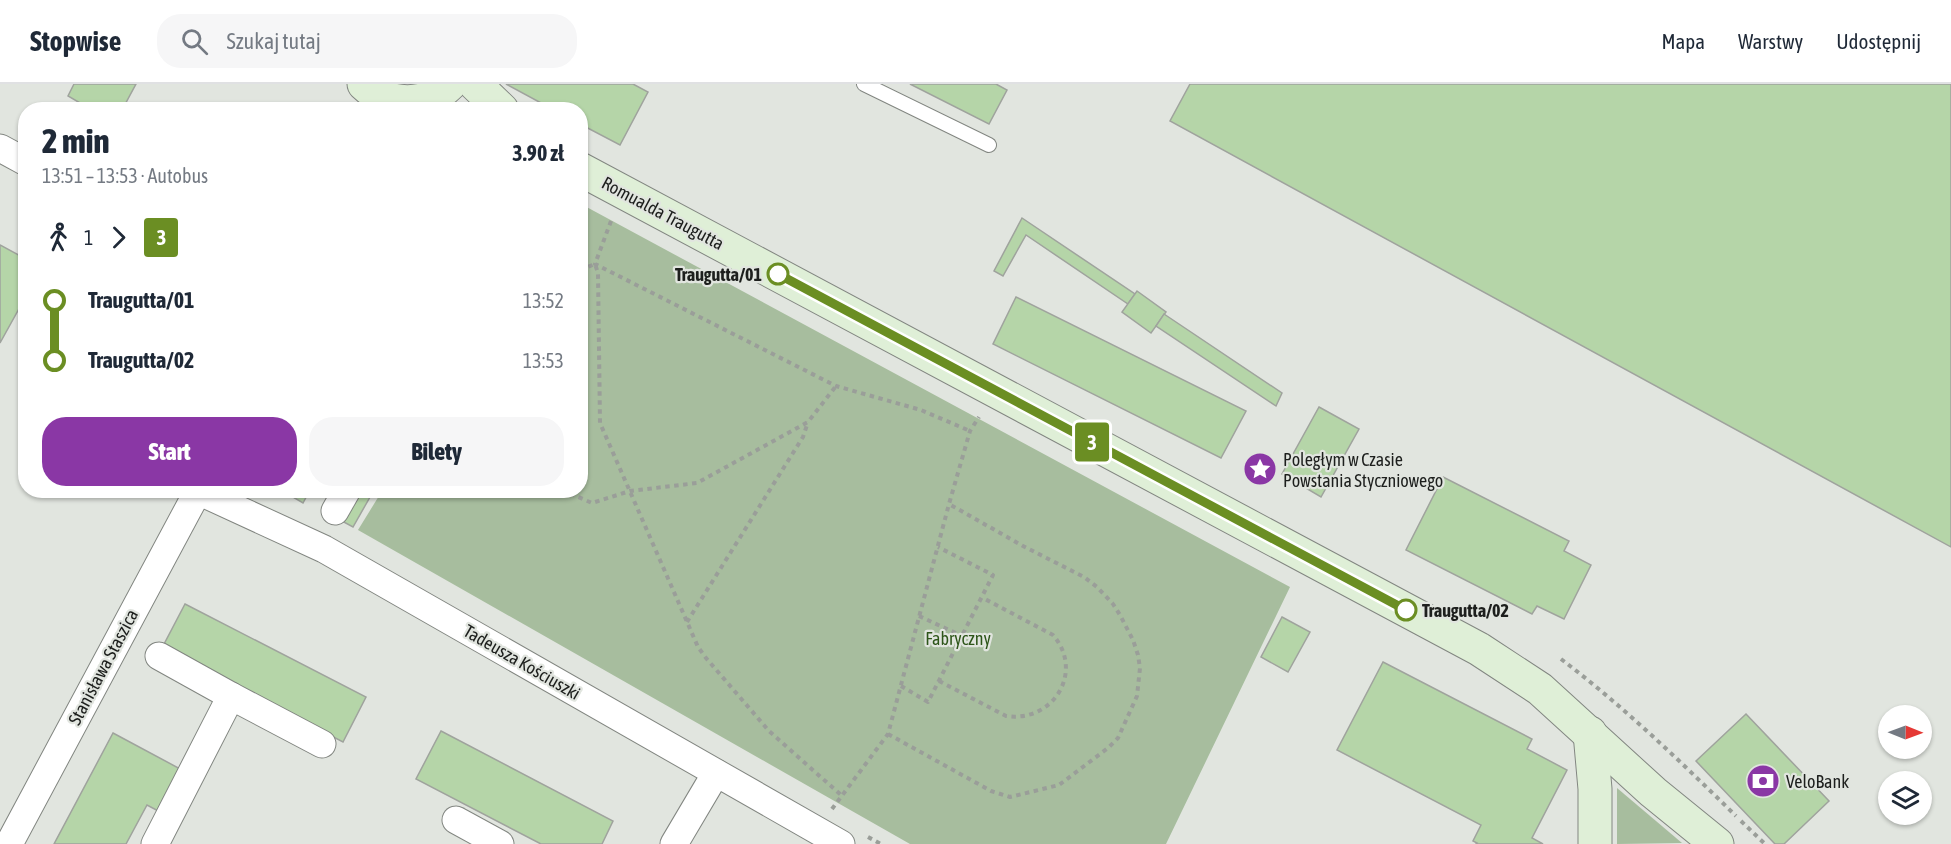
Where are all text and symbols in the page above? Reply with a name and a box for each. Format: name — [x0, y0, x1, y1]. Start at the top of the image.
search box — [157, 14, 577, 68]
text: Stopwise — [30, 25, 121, 57]
icon: search — [178, 25, 211, 58]
text: Szukaj tutaj — [226, 28, 321, 54]
text: Mapa — [1661, 29, 1705, 53]
text: Warstwy — [1738, 29, 1803, 53]
text: Udostępnij — [1836, 29, 1921, 53]
text: 2 min — [42, 122, 109, 160]
text: 3.90 zł — [512, 140, 564, 166]
text: 13:51 – 13:53 · Autobus — [42, 164, 208, 187]
street label: Romualda Traugutta — [598, 172, 728, 254]
icon: walk — [42, 221, 75, 254]
icon: forward — [102, 221, 135, 254]
text: 3 — [156, 225, 166, 249]
text: 1 — [84, 226, 93, 249]
marker: Traugutta/01 — [767, 263, 789, 285]
place label: Traugutta/01 — [675, 264, 762, 285]
text: Traugutta/01 — [88, 287, 194, 313]
text: 13:52 — [523, 289, 564, 312]
text: Traugutta/02 — [88, 347, 194, 373]
text: 13:53 — [523, 349, 564, 372]
button: Start — [42, 417, 297, 486]
button: Bilety — [309, 417, 564, 486]
line badge: 3 — [1072, 422, 1112, 462]
text: 3 — [1087, 430, 1097, 454]
place label: Poległym w Czasie Powstania Styczniowego — [1283, 449, 1443, 491]
place icon: Poległym w Czasie Powstania Styczniowego — [1242, 451, 1278, 487]
marker: Traugutta/02 — [1395, 599, 1417, 621]
place label: Traugutta/02 — [1422, 600, 1509, 621]
street label: Stanisława Staszica — [64, 606, 142, 728]
street label: Tadeusza Kościuszki — [460, 620, 584, 704]
park label: Fabryczny — [925, 628, 991, 649]
north arrow — [1878, 705, 1932, 759]
map controls — [1878, 705, 1932, 825]
bank icon: VeloBank — [1745, 763, 1781, 799]
place label: VeloBank — [1786, 771, 1849, 792]
button: layers — [1878, 771, 1932, 825]

